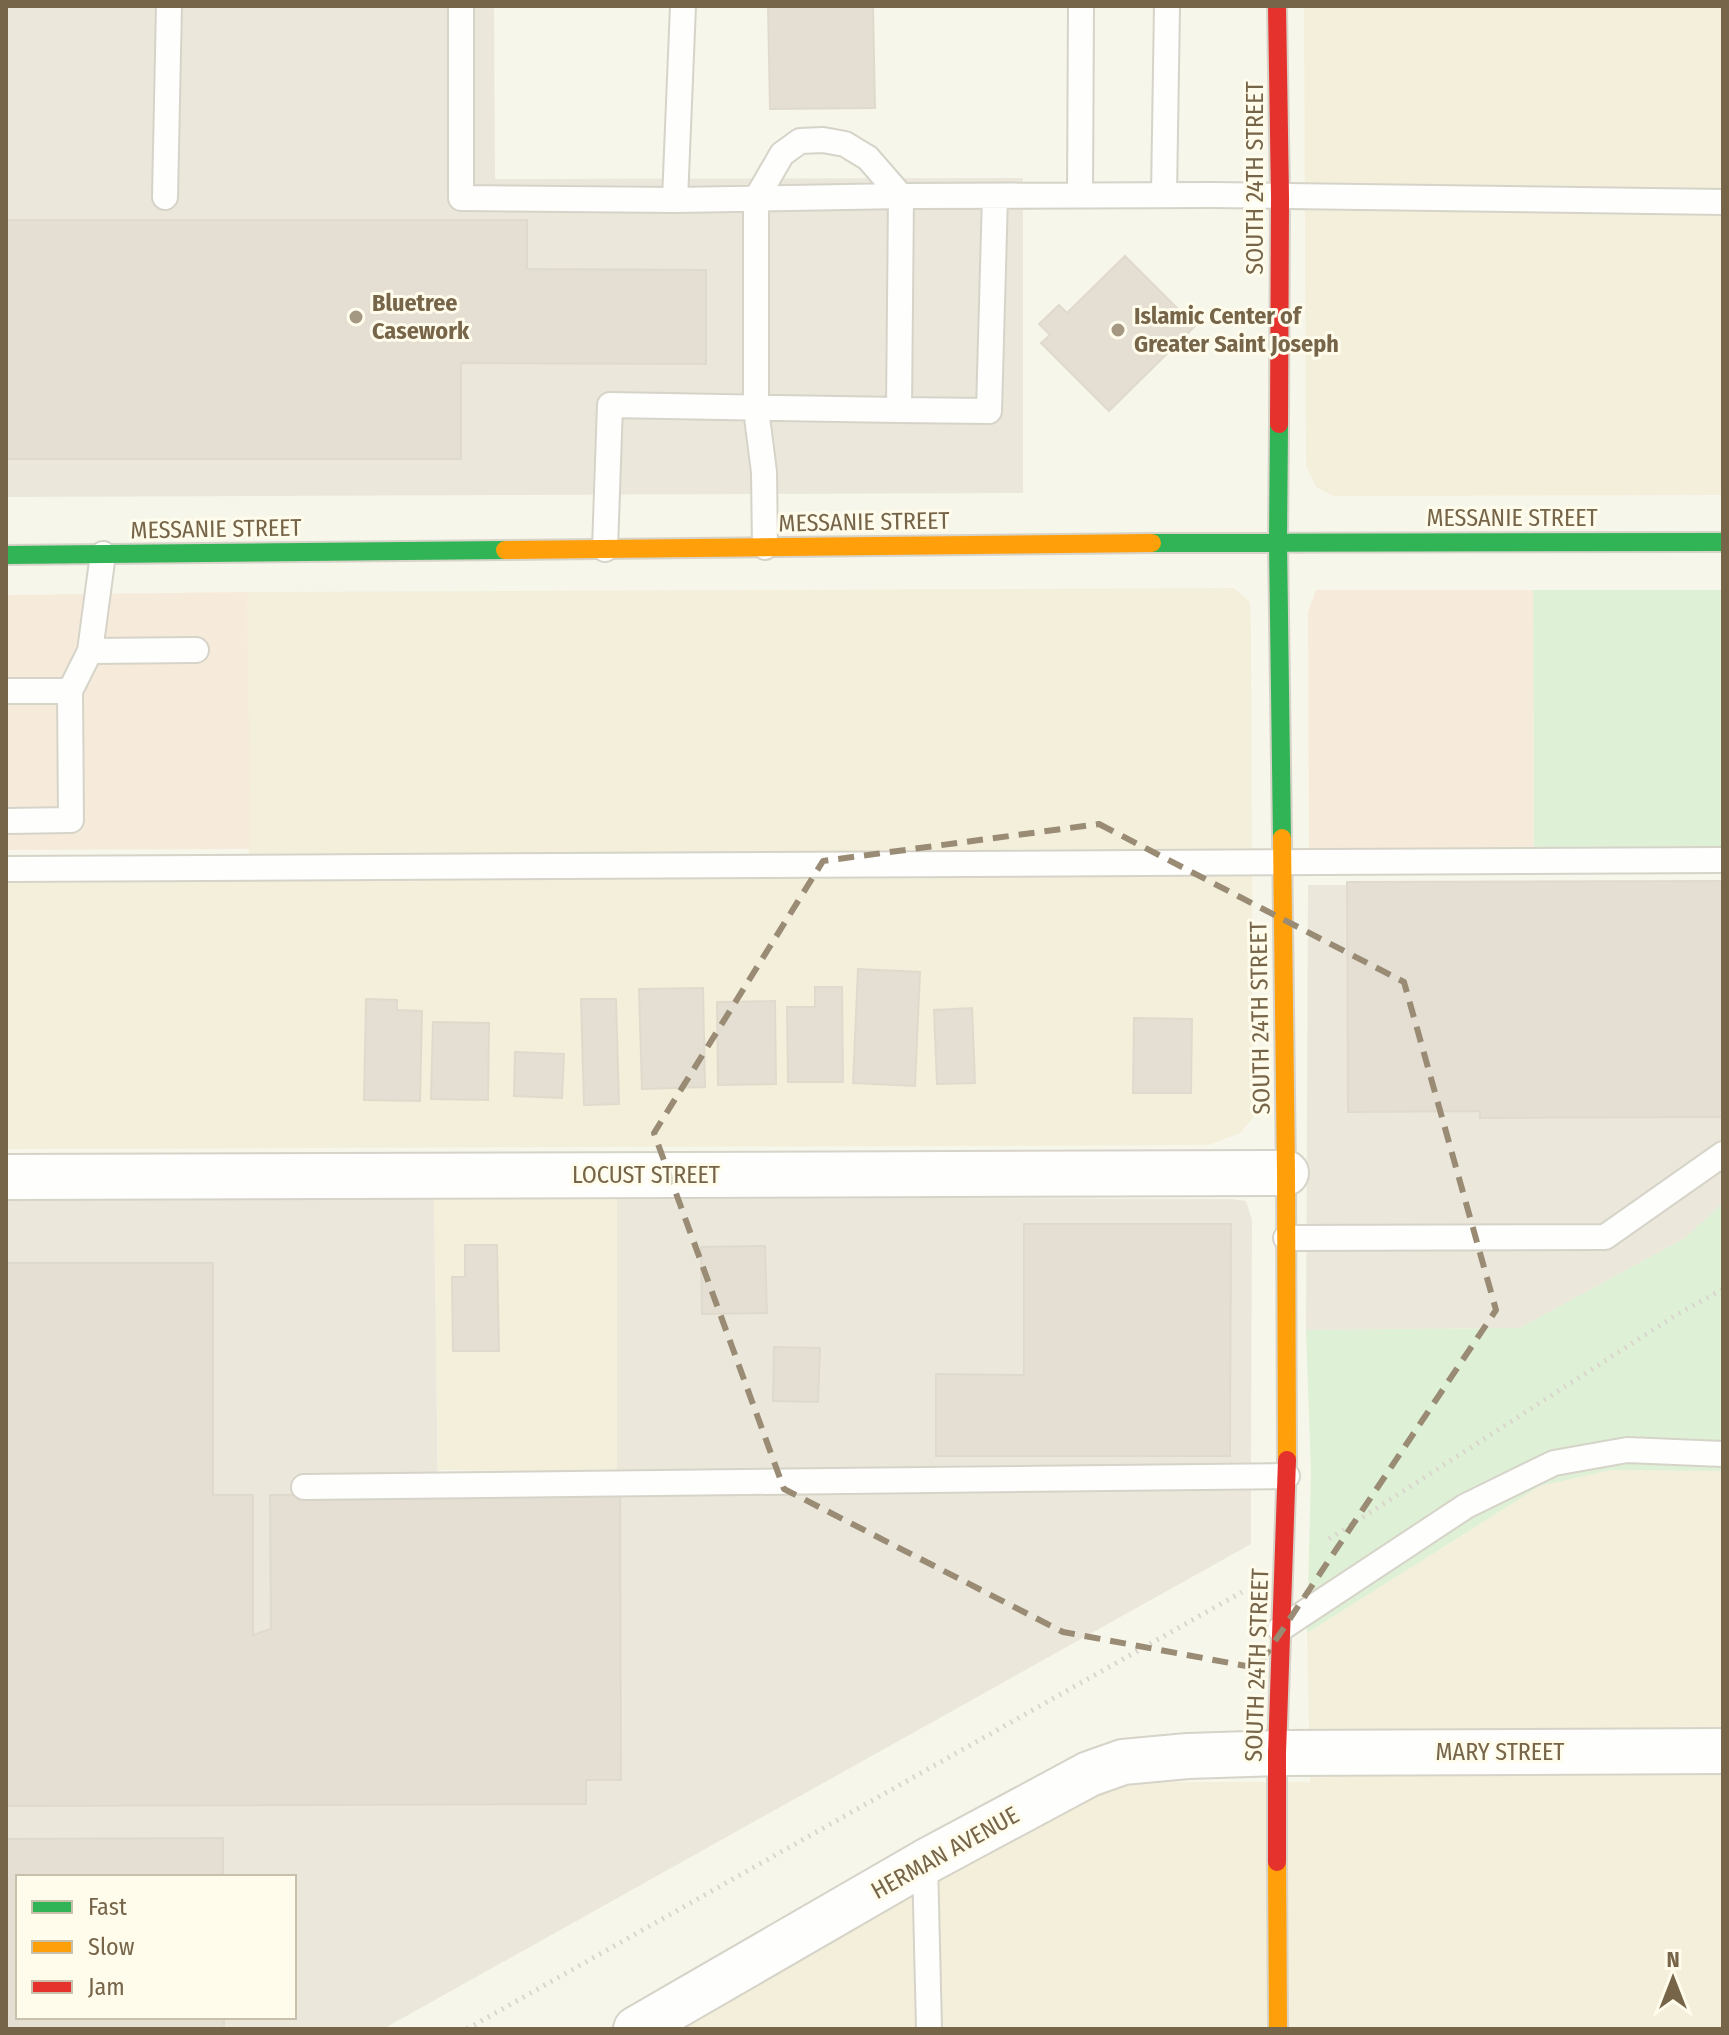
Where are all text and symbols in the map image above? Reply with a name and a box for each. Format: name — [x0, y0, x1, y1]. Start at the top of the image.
street label: SOUTH 24TH STREET — [1241, 81, 1269, 275]
place label: Bluetree Casework — [372, 289, 470, 345]
place label: Islamic Center of Greater Saint Joseph — [1134, 302, 1339, 358]
marker: Bluetree Casework — [347, 308, 365, 326]
marker: Islamic Center of Greater Saint Joseph — [1109, 321, 1127, 339]
street label: MESSANIE STREET — [1426, 504, 1598, 532]
street label: MESSANIE STREET — [778, 507, 950, 537]
street label: MESSANIE STREET — [130, 514, 302, 544]
street label: SOUTH 24TH STREET — [1244, 921, 1276, 1115]
street label: LOCUST STREET — [572, 1161, 720, 1189]
street label: SOUTH 24TH STREET — [1240, 1568, 1274, 1762]
street label: MARY STREET — [1436, 1738, 1564, 1766]
street label: HERMAN AVENUE — [866, 1801, 1024, 1905]
legend — [16, 1875, 296, 2019]
text: Fast — [88, 1893, 127, 1921]
text: Slow — [88, 1933, 135, 1961]
north arrow — [1633, 1939, 1713, 2019]
text: N — [1666, 1946, 1680, 1973]
text: Jam — [88, 1973, 125, 2001]

